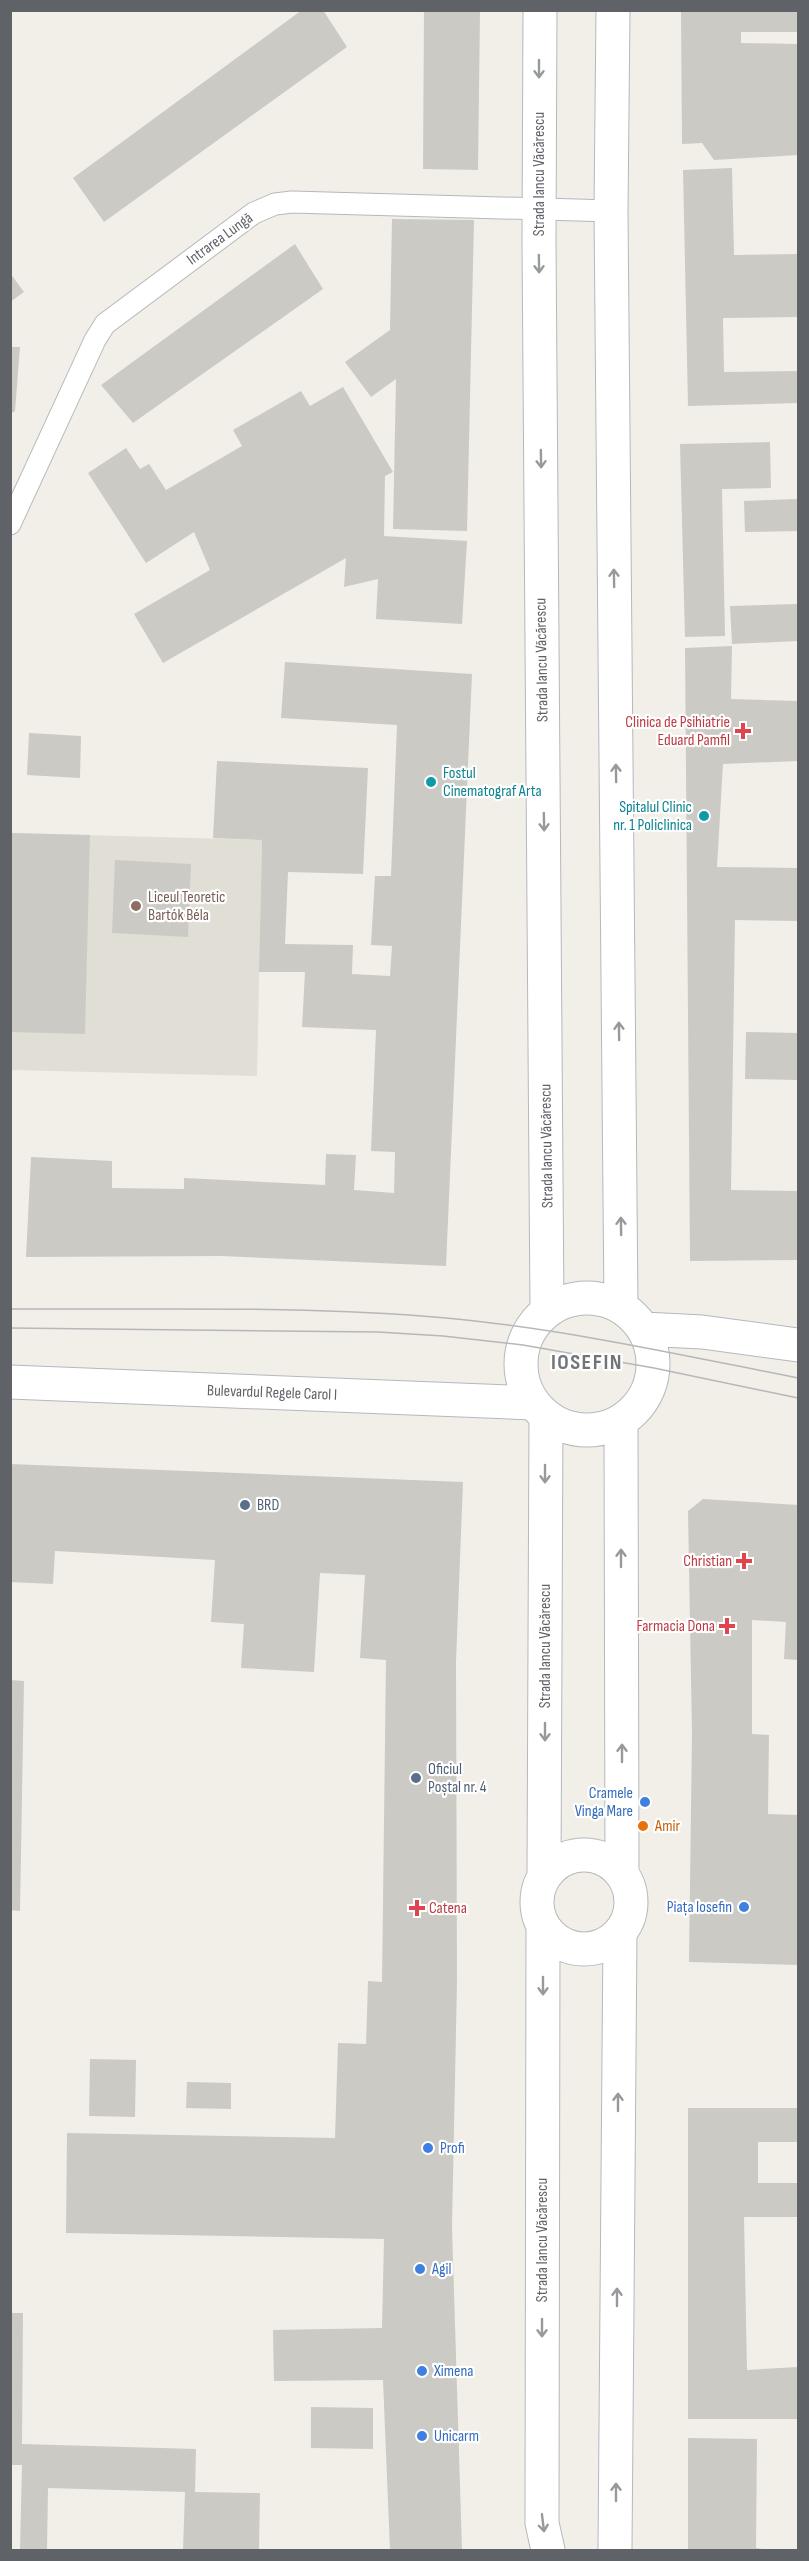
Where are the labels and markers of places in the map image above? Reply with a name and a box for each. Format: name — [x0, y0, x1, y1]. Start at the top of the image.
place label: Clinica de Psihiatrie Eduard Pamfil — [625, 713, 730, 750]
marker: Clinica de Psihiatrie Eduard Pamfil — [734, 722, 752, 740]
place label: Fostul Cinematograf Arta — [443, 764, 542, 801]
marker: Fostul Cinematograf Arta — [424, 775, 438, 789]
place label: Spitalul Clinic nr. 1 Policlinica — [613, 798, 692, 835]
marker: Spitalul Clinic nr. 1 Policlinica — [697, 809, 711, 823]
place label: Liceul Teoretic Bartók Béla — [148, 888, 225, 925]
marker: Liceul Teoretic Bartók Béla — [129, 899, 143, 913]
place label: BRD — [257, 1496, 280, 1515]
marker: BRD — [238, 1498, 252, 1512]
place label: Christian — [683, 1552, 732, 1571]
marker: Christian — [737, 1554, 751, 1568]
place label: Farmacia Dona — [636, 1617, 715, 1636]
marker: Farmacia Dona — [720, 1619, 734, 1633]
place label: Oficiul Poștal nr. 4 — [428, 1760, 487, 1797]
marker: Oficiul Poștal nr. 4 — [409, 1771, 423, 1785]
place label: Cramele Vinga Mare — [575, 1784, 633, 1821]
marker: Cramele Vinga Mare — [638, 1795, 652, 1809]
place label: Amir — [654, 1817, 680, 1836]
marker: Amir — [636, 1819, 650, 1833]
place label: Piața Iosefin — [667, 1898, 732, 1917]
place label: Catena — [429, 1899, 467, 1918]
marker: Piața Iosefin — [737, 1900, 751, 1914]
marker: Catena — [410, 1901, 424, 1915]
place label: Profi — [440, 2139, 465, 2158]
marker: Profi — [421, 2141, 435, 2155]
place label: Agil — [431, 2260, 451, 2279]
marker: Agil — [413, 2262, 427, 2276]
place label: Ximena — [433, 2362, 473, 2381]
marker: Ximena — [415, 2364, 429, 2378]
place label: Unicarm — [434, 2427, 479, 2446]
marker: Unicarm — [415, 2429, 429, 2443]

